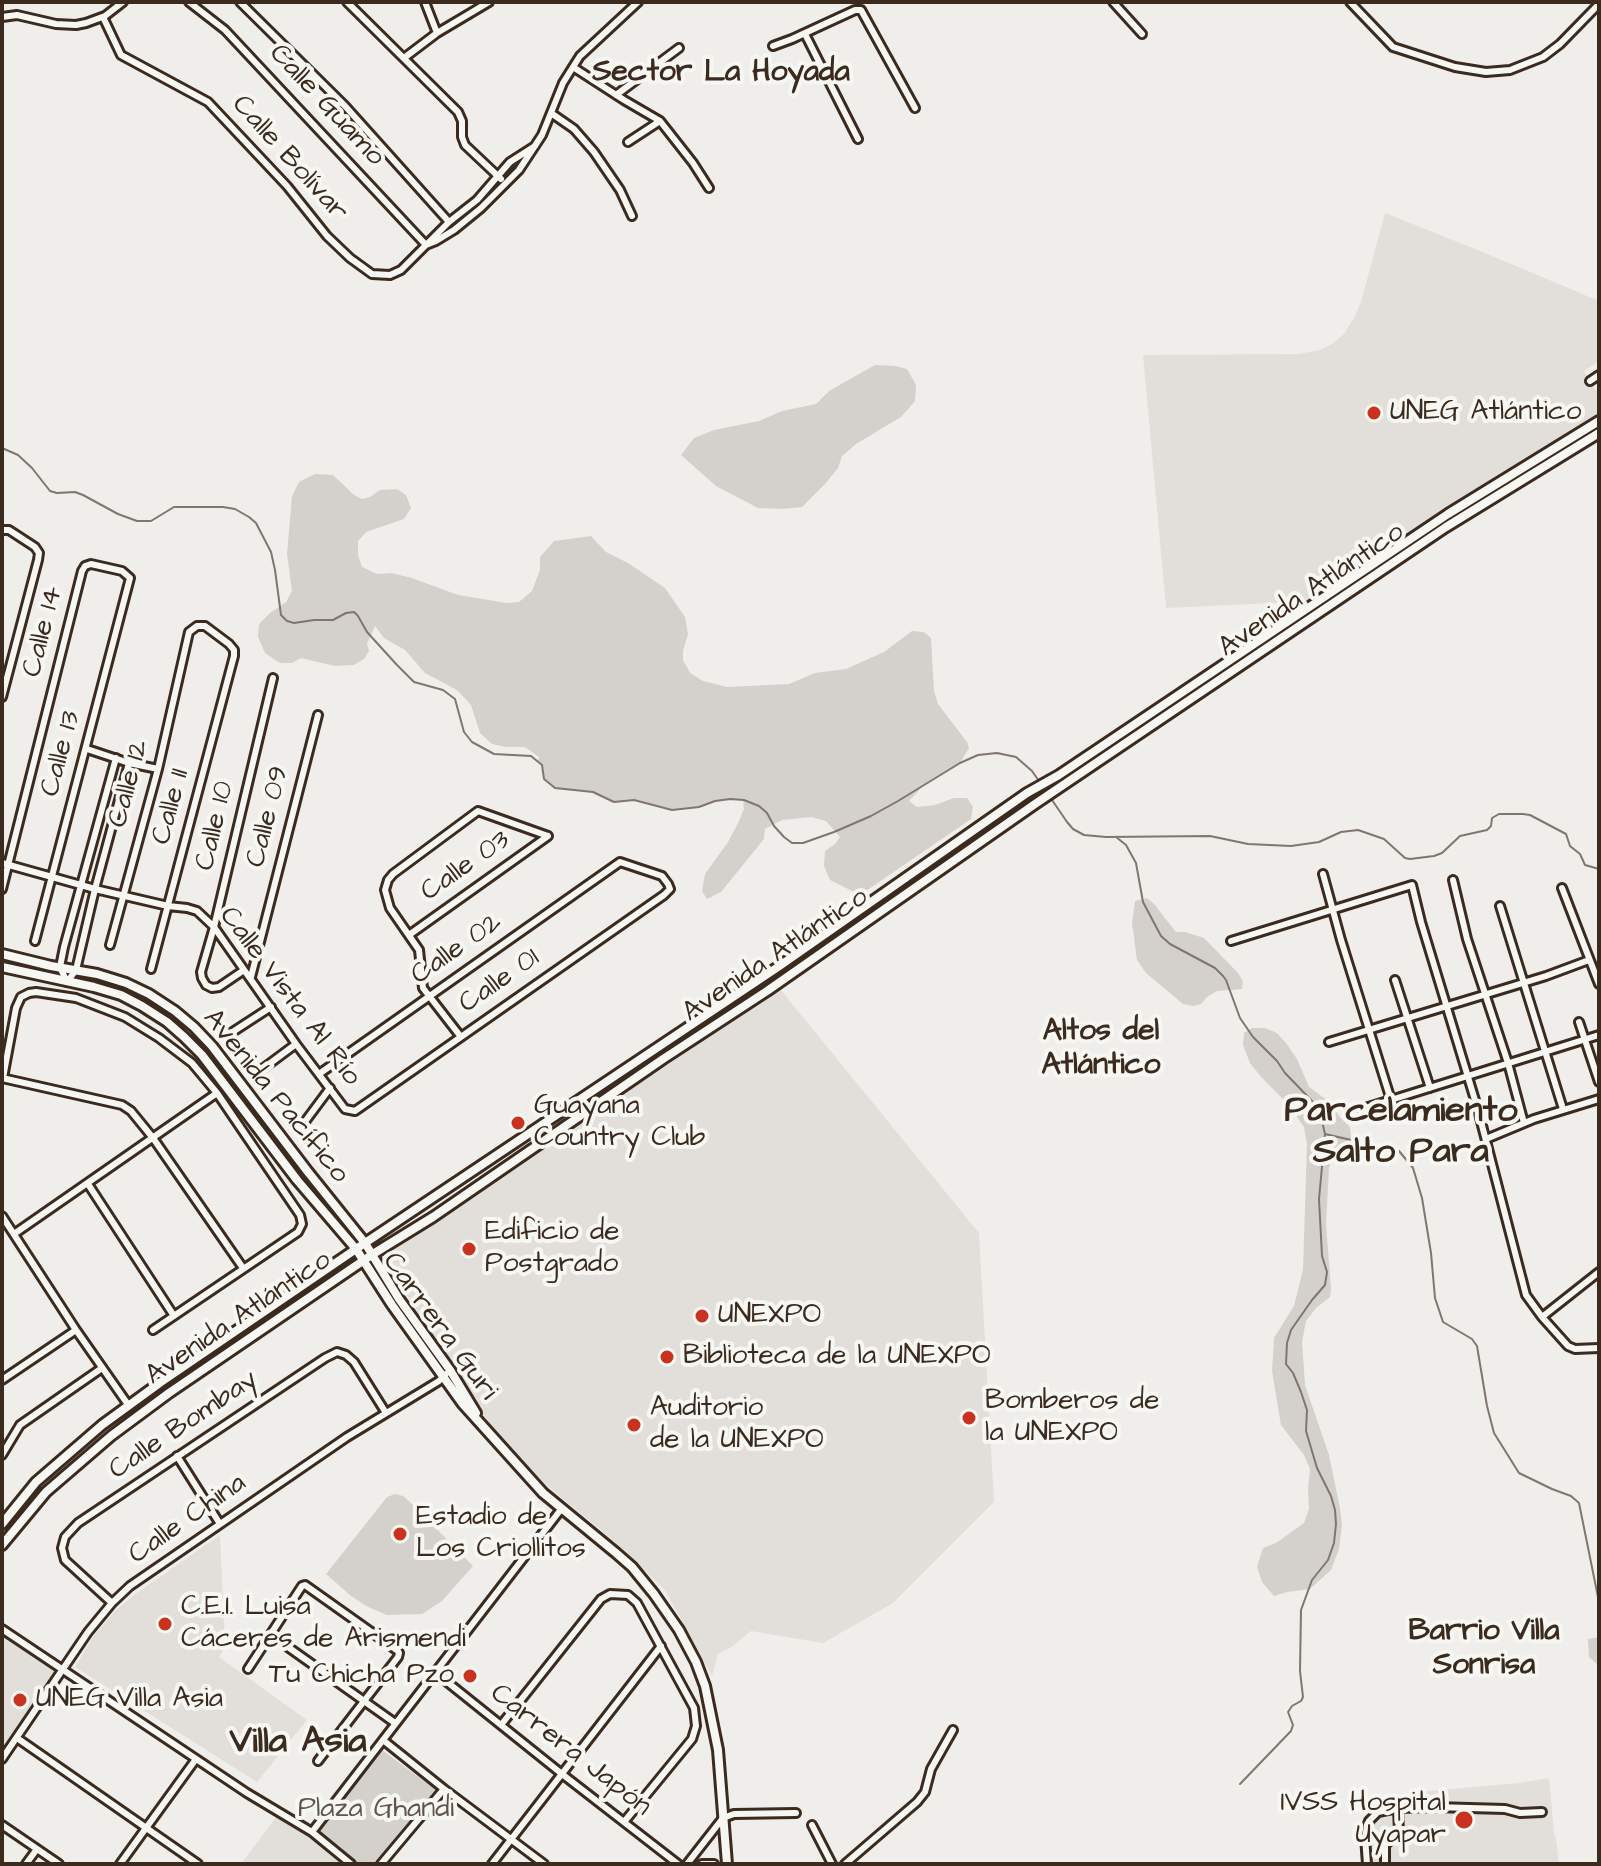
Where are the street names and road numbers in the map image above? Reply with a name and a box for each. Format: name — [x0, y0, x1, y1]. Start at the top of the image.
street label: Calle Guamo — [261, 38, 391, 174]
street label: Calle Bolívar — [224, 89, 354, 229]
street label: Avenida Atlántico — [1213, 517, 1411, 665]
street label: Calle 14 — [17, 583, 71, 681]
street label: Calle 13 — [35, 708, 89, 800]
street label: Calle 12 — [102, 737, 158, 831]
street label: Calle 09 — [240, 763, 298, 871]
street label: Calle 11 — [146, 766, 198, 848]
street label: Calle 10 — [189, 778, 243, 874]
street label: Calle 03 — [415, 824, 517, 910]
street label: Avenida Atlántico — [677, 882, 875, 1030]
street label: Calle Vista Al Río — [211, 901, 367, 1093]
street label: Calle 02 — [405, 907, 509, 993]
street label: Calle 01 — [453, 942, 547, 1022]
street label: Avenida Pacífico — [195, 1003, 355, 1191]
street label: Avenida Atlántico — [140, 1245, 338, 1393]
street label: Carrera Guri — [374, 1247, 504, 1407]
street label: Calle Bombay — [103, 1364, 265, 1488]
street label: Calle China — [123, 1467, 253, 1573]
street label: Carrera Japón — [483, 1678, 657, 1824]

